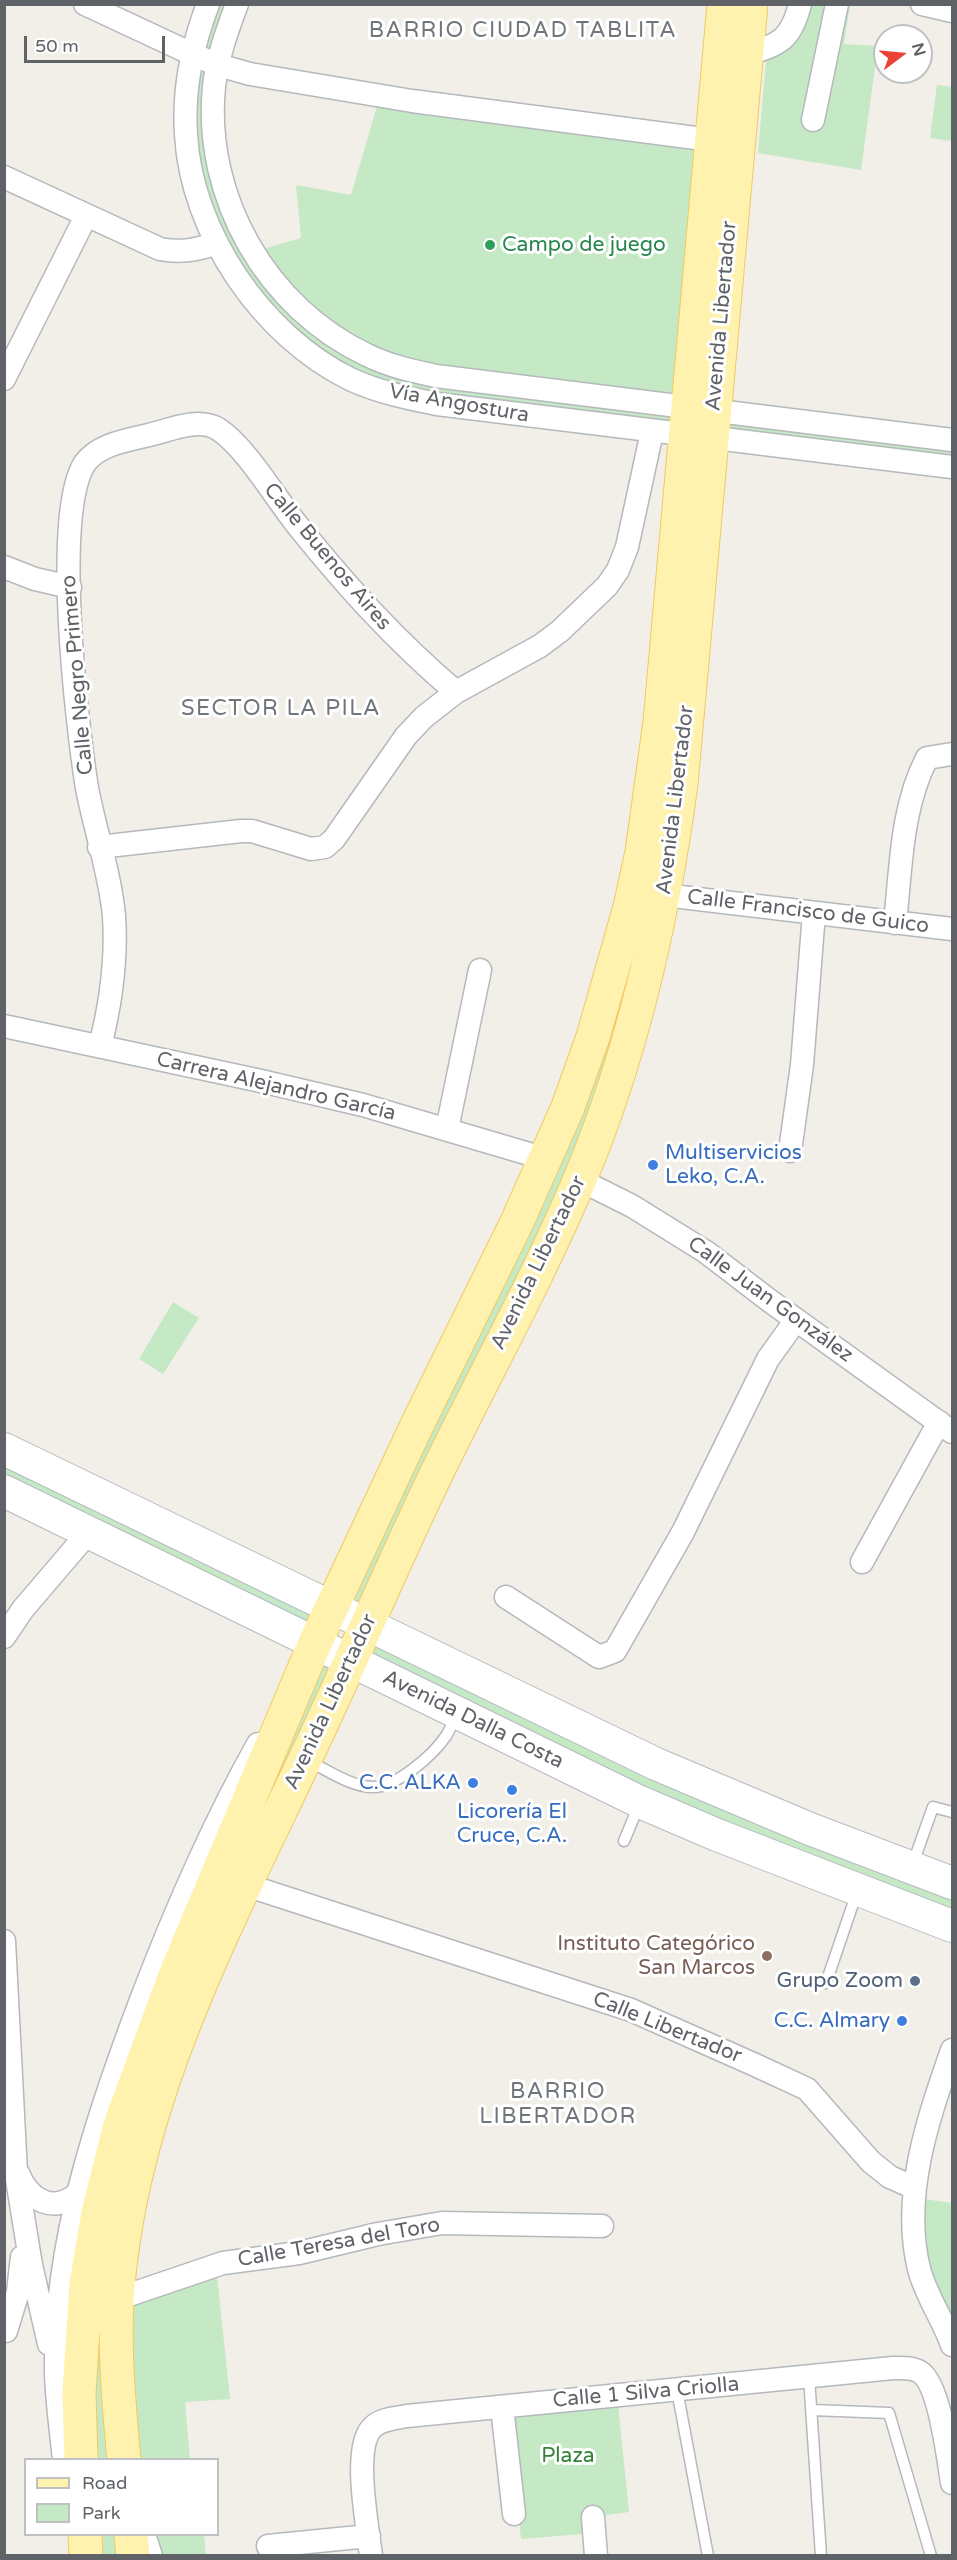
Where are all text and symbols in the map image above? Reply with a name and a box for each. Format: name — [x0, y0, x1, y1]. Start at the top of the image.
district label: BARRIO CIUDAD TABLITA — [369, 18, 677, 44]
scale bar — [27, 24, 168, 62]
north arrow — [873, 24, 933, 84]
text: 50 m — [35, 35, 79, 57]
text: N — [907, 41, 930, 59]
street label: Avenida Libertador — [701, 220, 743, 412]
place label: Campo de juego — [502, 232, 666, 258]
marker: Campo de juego — [483, 238, 497, 252]
street label: Vía Angostura — [387, 379, 531, 429]
street label: Calle Buenos Aires — [258, 478, 396, 636]
street label: Calle Negro Primero — [57, 574, 99, 776]
district label: SECTOR LA PILA — [181, 696, 381, 722]
street label: Avenida Libertador — [652, 704, 700, 896]
street label: Calle Francisco de Guico — [686, 885, 930, 939]
street label: Carrera Alejandro García — [154, 1047, 398, 1127]
place label: Multiservicios Leko, C.A. — [665, 1140, 802, 1190]
marker: Multiservicios Leko, C.A. — [646, 1158, 660, 1172]
street label: Avenida Libertador — [486, 1172, 592, 1354]
street label: Calle Juan González — [682, 1232, 858, 1368]
street label: Avenida Libertador — [279, 1610, 383, 1794]
street label: Avenida Dalla Costa — [378, 1665, 568, 1775]
place label: C.C. ALKA — [359, 1770, 461, 1796]
marker: C.C. ALKA — [466, 1776, 480, 1790]
marker: Licorería El Cruce, C.A. — [505, 1783, 519, 1797]
place label: Licorería El Cruce, C.A. — [457, 1799, 567, 1849]
place label: Instituto Categórico San Marcos — [557, 1931, 755, 1981]
marker: Instituto Categórico San Marcos — [760, 1949, 774, 1963]
place label: Grupo Zoom — [777, 1968, 903, 1994]
marker: Grupo Zoom — [908, 1974, 922, 1988]
street label: Calle Libertador — [589, 1987, 745, 2069]
place label: C.C. Almary — [774, 2008, 890, 2034]
marker: C.C. Almary — [895, 2014, 909, 2028]
district label: BARRIO LIBERTADOR — [479, 2079, 637, 2130]
street label: Calle Teresa del Toro — [236, 2213, 442, 2273]
street label: Calle 1 Silva Criolla — [552, 2372, 740, 2414]
park label: Plaza — [541, 2443, 595, 2469]
legend — [24, 2458, 219, 2536]
text: Road — [82, 2472, 127, 2494]
text: Park — [82, 2502, 120, 2524]

